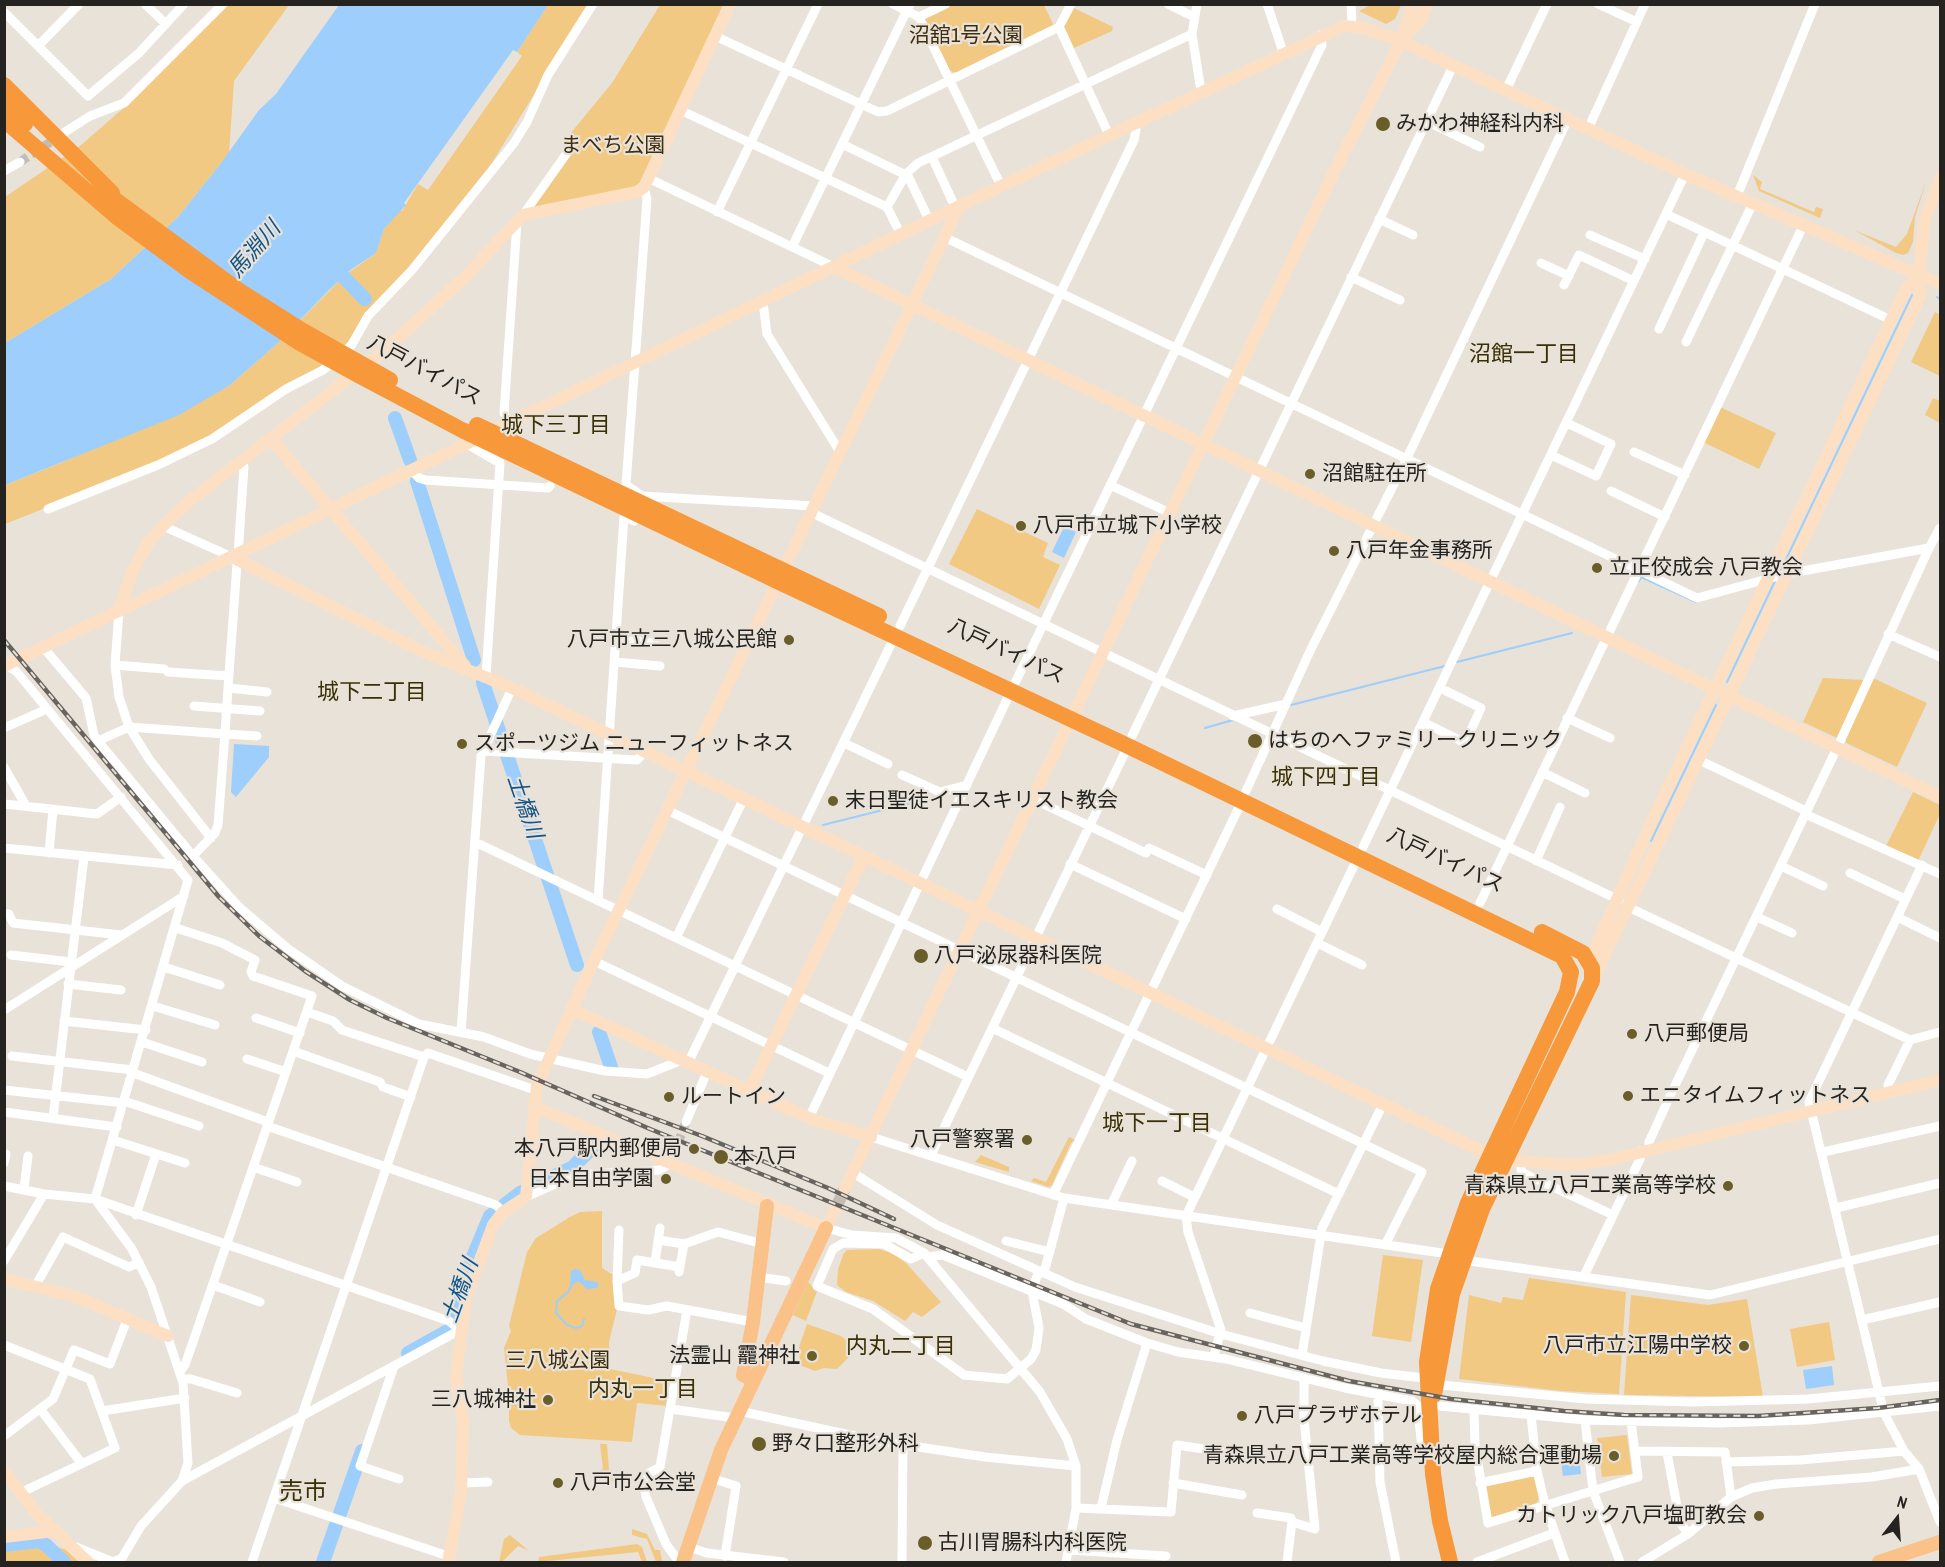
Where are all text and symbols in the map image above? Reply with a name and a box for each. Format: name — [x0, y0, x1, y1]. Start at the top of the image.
park label: 沼舘1号公園 — [909, 23, 1023, 49]
place label: みかわ神経科内科 — [1396, 111, 1564, 137]
marker: みかわ神経科内科 — [1374, 115, 1392, 133]
park label: まべち公園 — [561, 133, 665, 159]
water label: 馬淵川 — [223, 216, 287, 284]
street label: 八戸バイパス — [362, 330, 486, 412]
district label: 沼館一丁目 — [1469, 342, 1579, 368]
district label: 城下三丁目 — [501, 413, 611, 439]
place label: 沼館駐在所 — [1322, 461, 1427, 487]
marker: 沼館駐在所 — [1303, 467, 1317, 481]
place label: 八戸市立城下小学校 — [1033, 513, 1222, 539]
marker: 八戸市立城下小学校 — [1014, 519, 1028, 533]
place label: 八戸年金事務所 — [1346, 538, 1493, 564]
marker: 八戸年金事務所 — [1327, 544, 1341, 558]
place label: 立正佼成会 八戸教会 — [1609, 555, 1803, 581]
marker: 立正佼成会 八戸教会 — [1590, 561, 1604, 575]
street label: 八戸バイパス — [944, 614, 1068, 690]
place label: 八戸市立三八城公民館 — [567, 627, 777, 653]
marker: 八戸市立三八城公民館 — [782, 633, 796, 647]
district label: 城下二丁目 — [317, 680, 427, 706]
place label: はちのへファミリークリニック — [1268, 728, 1562, 754]
place label: スポーツジム ニューフィットネス — [474, 731, 794, 757]
marker: はちのへファミリークリニック — [1246, 732, 1264, 750]
marker: スポーツジム ニューフィットネス — [455, 737, 469, 751]
district label: 城下四丁目 — [1271, 765, 1381, 791]
water label: 土橋川 — [501, 772, 547, 842]
place label: 末日聖徒イエスキリスト教会 — [845, 788, 1118, 814]
marker: 末日聖徒イエスキリスト教会 — [826, 794, 840, 808]
street label: 八戸バイパス — [1383, 823, 1507, 899]
place label: 八戸泌尿器科医院 — [934, 943, 1102, 969]
marker: 八戸泌尿器科医院 — [912, 947, 930, 965]
place label: 八戸郵便局 — [1644, 1021, 1749, 1047]
marker: 八戸郵便局 — [1625, 1027, 1639, 1041]
place label: エニタイムフィットネス — [1640, 1083, 1871, 1109]
place label: ルートイン — [681, 1084, 786, 1110]
marker: エニタイムフィットネス — [1621, 1089, 1635, 1103]
marker: ルートイン — [662, 1090, 676, 1104]
district label: 城下一丁目 — [1102, 1111, 1212, 1137]
place label: 八戸警察署 — [910, 1127, 1015, 1153]
marker: 八戸警察署 — [1020, 1133, 1034, 1147]
place label: 本八戸駅内郵便局 — [514, 1136, 682, 1162]
marker: 本八戸駅内郵便局 — [687, 1142, 701, 1156]
place label: 本八戸 — [734, 1144, 797, 1170]
marker: 本八戸 — [712, 1148, 730, 1166]
place label: 日本自由学園 — [528, 1166, 654, 1192]
marker: 日本自由学園 — [659, 1172, 673, 1186]
place label: 青森県立八戸工業高等学校 — [1464, 1173, 1716, 1199]
marker: 青森県立八戸工業高等学校 — [1721, 1179, 1735, 1193]
water label: 土橋川 — [437, 1255, 485, 1327]
place label: 八戸市立江陽中学校 — [1543, 1333, 1732, 1359]
district label: 内丸二丁目 — [846, 1334, 956, 1360]
marker: 八戸市立江陽中学校 — [1737, 1339, 1751, 1353]
place label: 法霊山 龗神社 — [669, 1343, 800, 1369]
park label: 三八城公園 — [506, 1348, 610, 1374]
marker: 法霊山 龗神社 — [805, 1349, 819, 1363]
district label: 内丸一丁目 — [588, 1377, 698, 1403]
place label: 三八城神社 — [431, 1387, 536, 1413]
marker: 三八城神社 — [541, 1393, 555, 1407]
place label: 八戸プラザホテル — [1254, 1403, 1422, 1429]
marker: 八戸プラザホテル — [1235, 1409, 1249, 1423]
place label: 野々口整形外科 — [772, 1431, 919, 1457]
marker: 野々口整形外科 — [750, 1435, 768, 1453]
place label: 青森県立八戸工業高等学校屋内総合運動場 — [1203, 1443, 1602, 1469]
marker: 青森県立八戸工業高等学校屋内総合運動場 — [1607, 1449, 1621, 1463]
place label: 八戸市公会堂 — [570, 1470, 696, 1496]
marker: 八戸市公会堂 — [551, 1476, 565, 1490]
district label: 売市 — [279, 1479, 327, 1507]
north arrow — [1867, 1489, 1927, 1549]
text: N — [1895, 1490, 1910, 1514]
place label: カトリック八戸塩町教会 — [1516, 1503, 1747, 1529]
marker: カトリック八戸塩町教会 — [1752, 1509, 1766, 1523]
place label: 古川胃腸科内科医院 — [938, 1530, 1127, 1556]
marker: 古川胃腸科内科医院 — [916, 1534, 934, 1552]

